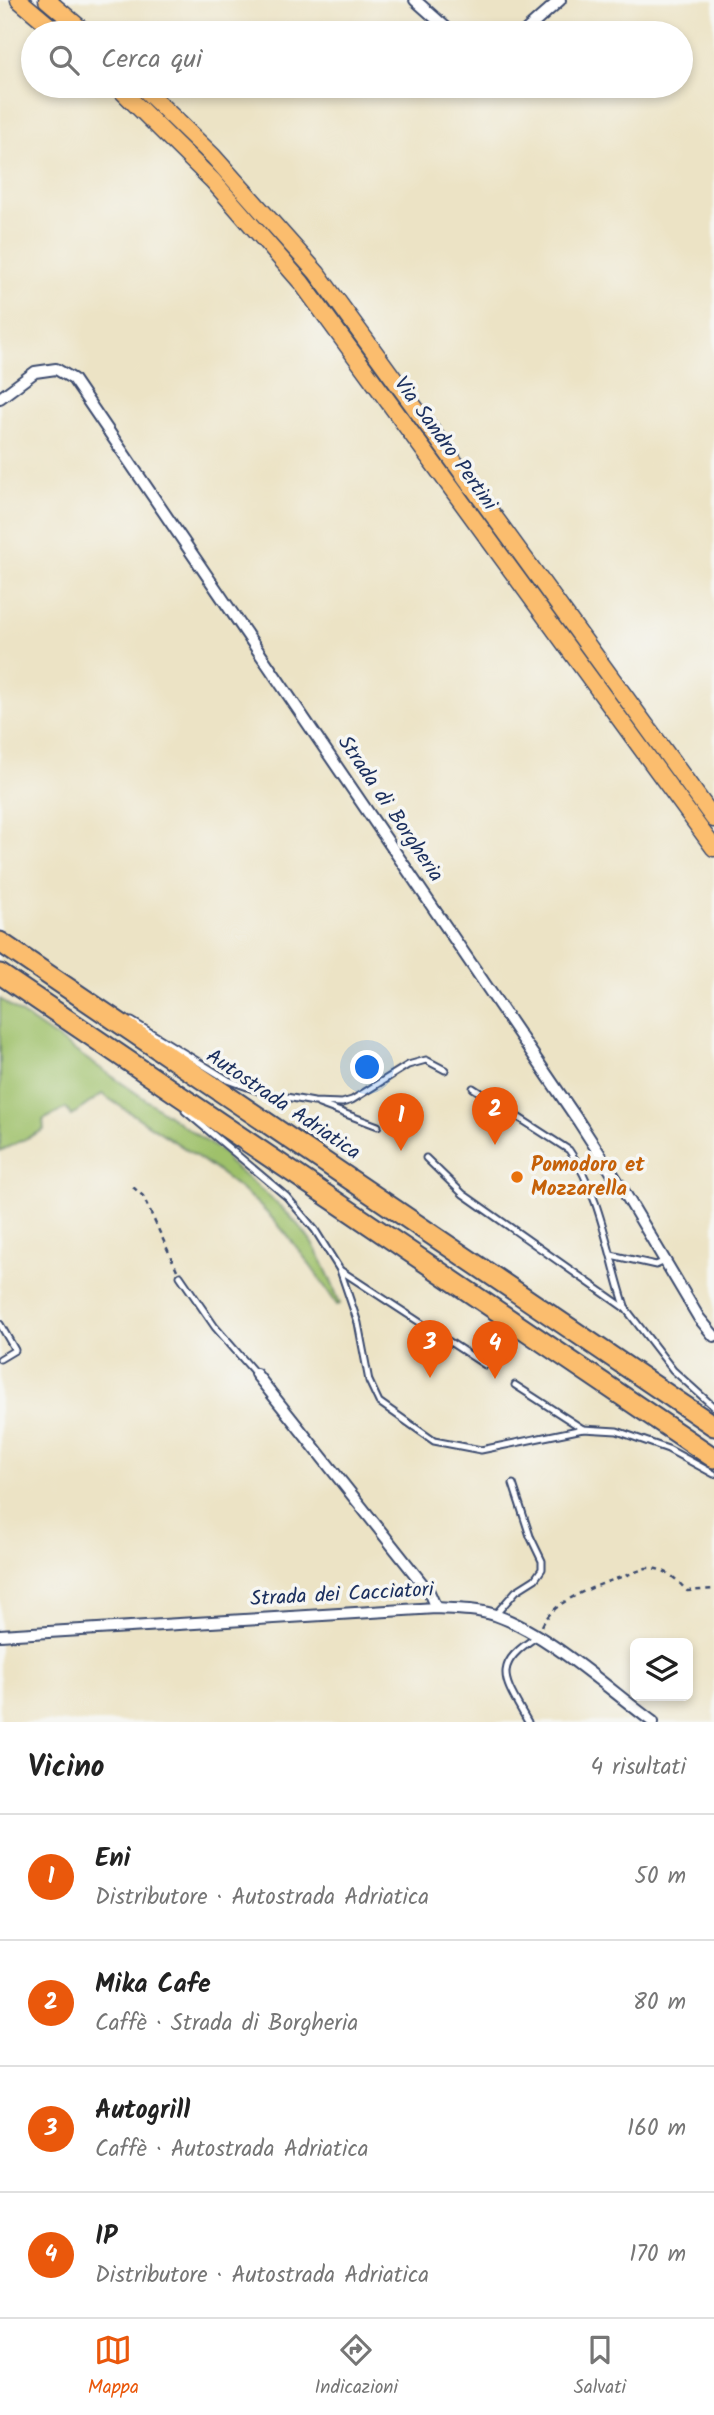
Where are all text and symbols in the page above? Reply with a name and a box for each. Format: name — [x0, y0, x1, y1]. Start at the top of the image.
search box — [21, 21, 693, 98]
text: Cerca qui — [101, 39, 202, 81]
icon: search — [45, 41, 83, 79]
street label: Via Sandro Pertini — [385, 370, 506, 519]
street label: Strada di Borgheria — [328, 729, 452, 889]
street label: Autostrada Adriatica — [199, 1041, 367, 1169]
your location — [350, 1050, 384, 1084]
pin: 2 — [472, 1087, 518, 1145]
pin: 1 — [378, 1093, 424, 1151]
place label: Pomodoro et Mozzarella — [531, 1149, 645, 1206]
marker: Pomodoro et Mozzarella — [509, 1169, 525, 1185]
pin: 3 — [407, 1320, 453, 1378]
pin: 4 — [472, 1321, 518, 1379]
street label: Strada dei Cacciatori — [249, 1574, 436, 1616]
map controls — [630, 1638, 693, 1701]
button: layers — [630, 1638, 693, 1701]
text: Vicino — [28, 1744, 105, 1792]
text: 4 risultati — [590, 1750, 686, 1786]
text: Eni — [95, 1838, 131, 1880]
text: 1 — [48, 1859, 54, 1895]
text: 50 m — [635, 1859, 686, 1895]
text: Distributore · Autostrada Adriatica — [95, 1880, 429, 1916]
text: Mika Cafe — [95, 1964, 211, 2006]
text: 2 — [44, 1985, 58, 2021]
text: 80 m — [633, 1985, 686, 2021]
text: Caffè · Strada di Borgheria — [95, 2006, 358, 2042]
text: Autogrill — [95, 2090, 190, 2132]
text: 3 — [45, 2111, 57, 2147]
text: 160 m — [627, 2111, 686, 2147]
text: Caffè · Autostrada Adriatica — [95, 2132, 369, 2168]
text: IP — [95, 2216, 117, 2258]
text: 4 — [45, 2237, 57, 2273]
text: 170 m — [629, 2237, 686, 2273]
text: Distributore · Autostrada Adriatica — [95, 2258, 429, 2294]
tab: Mappa — [88, 2331, 139, 2403]
tab: Indicazioni — [314, 2331, 398, 2403]
tab: Salvati — [574, 2331, 626, 2403]

